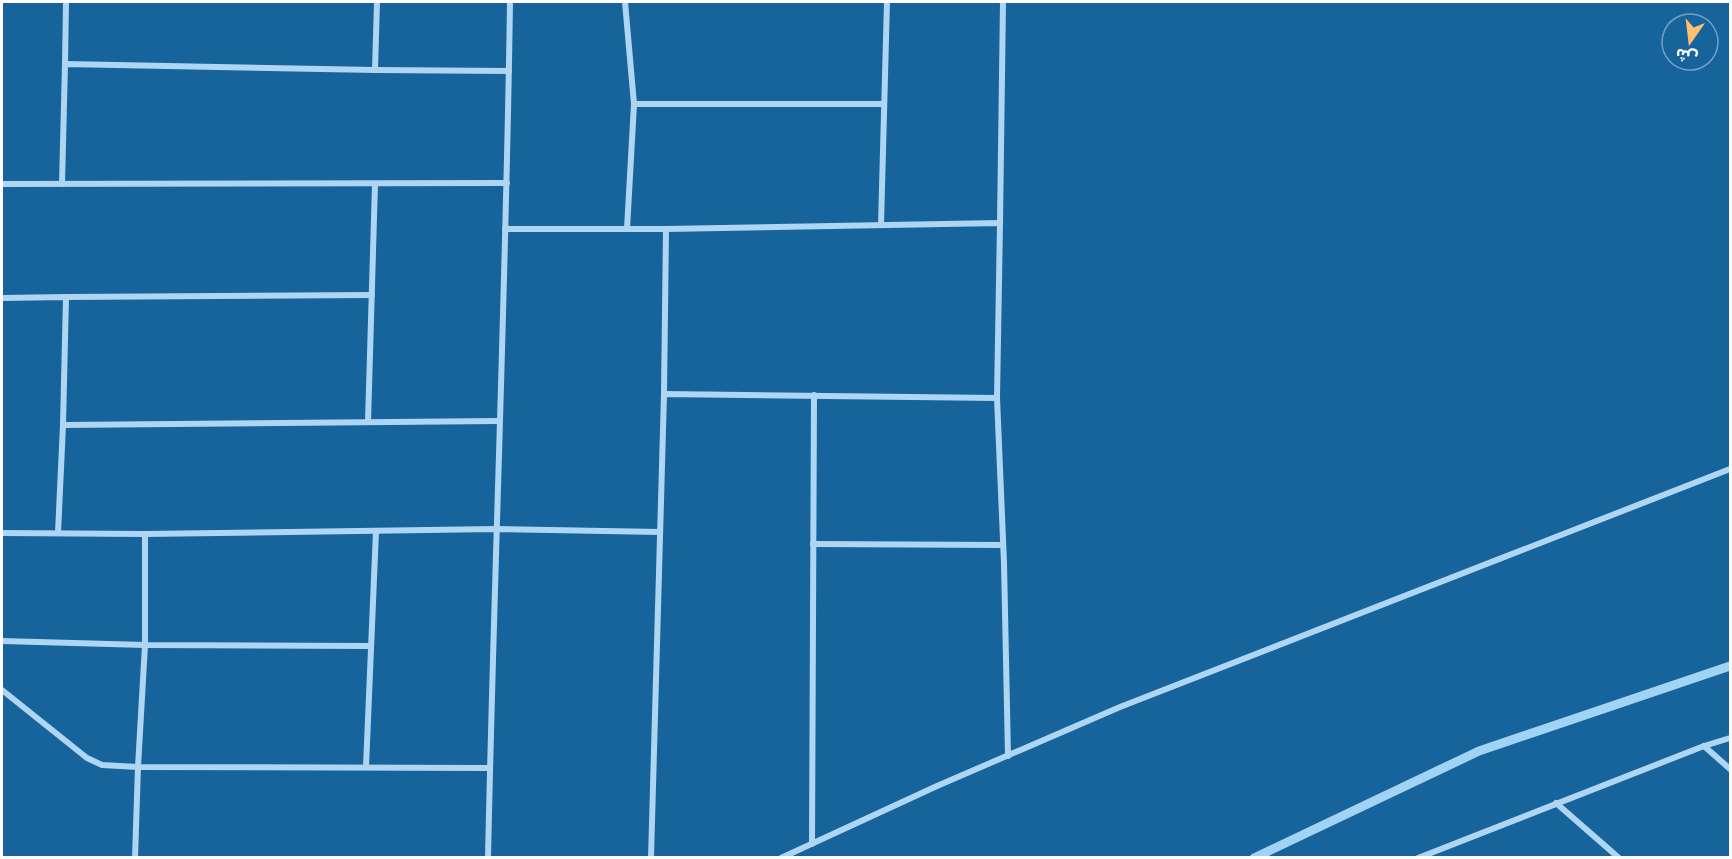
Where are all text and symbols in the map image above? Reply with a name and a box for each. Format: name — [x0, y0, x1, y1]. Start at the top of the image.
north arrow — [1660, 12, 1720, 72]
text: ش — [1673, 44, 1699, 68]

